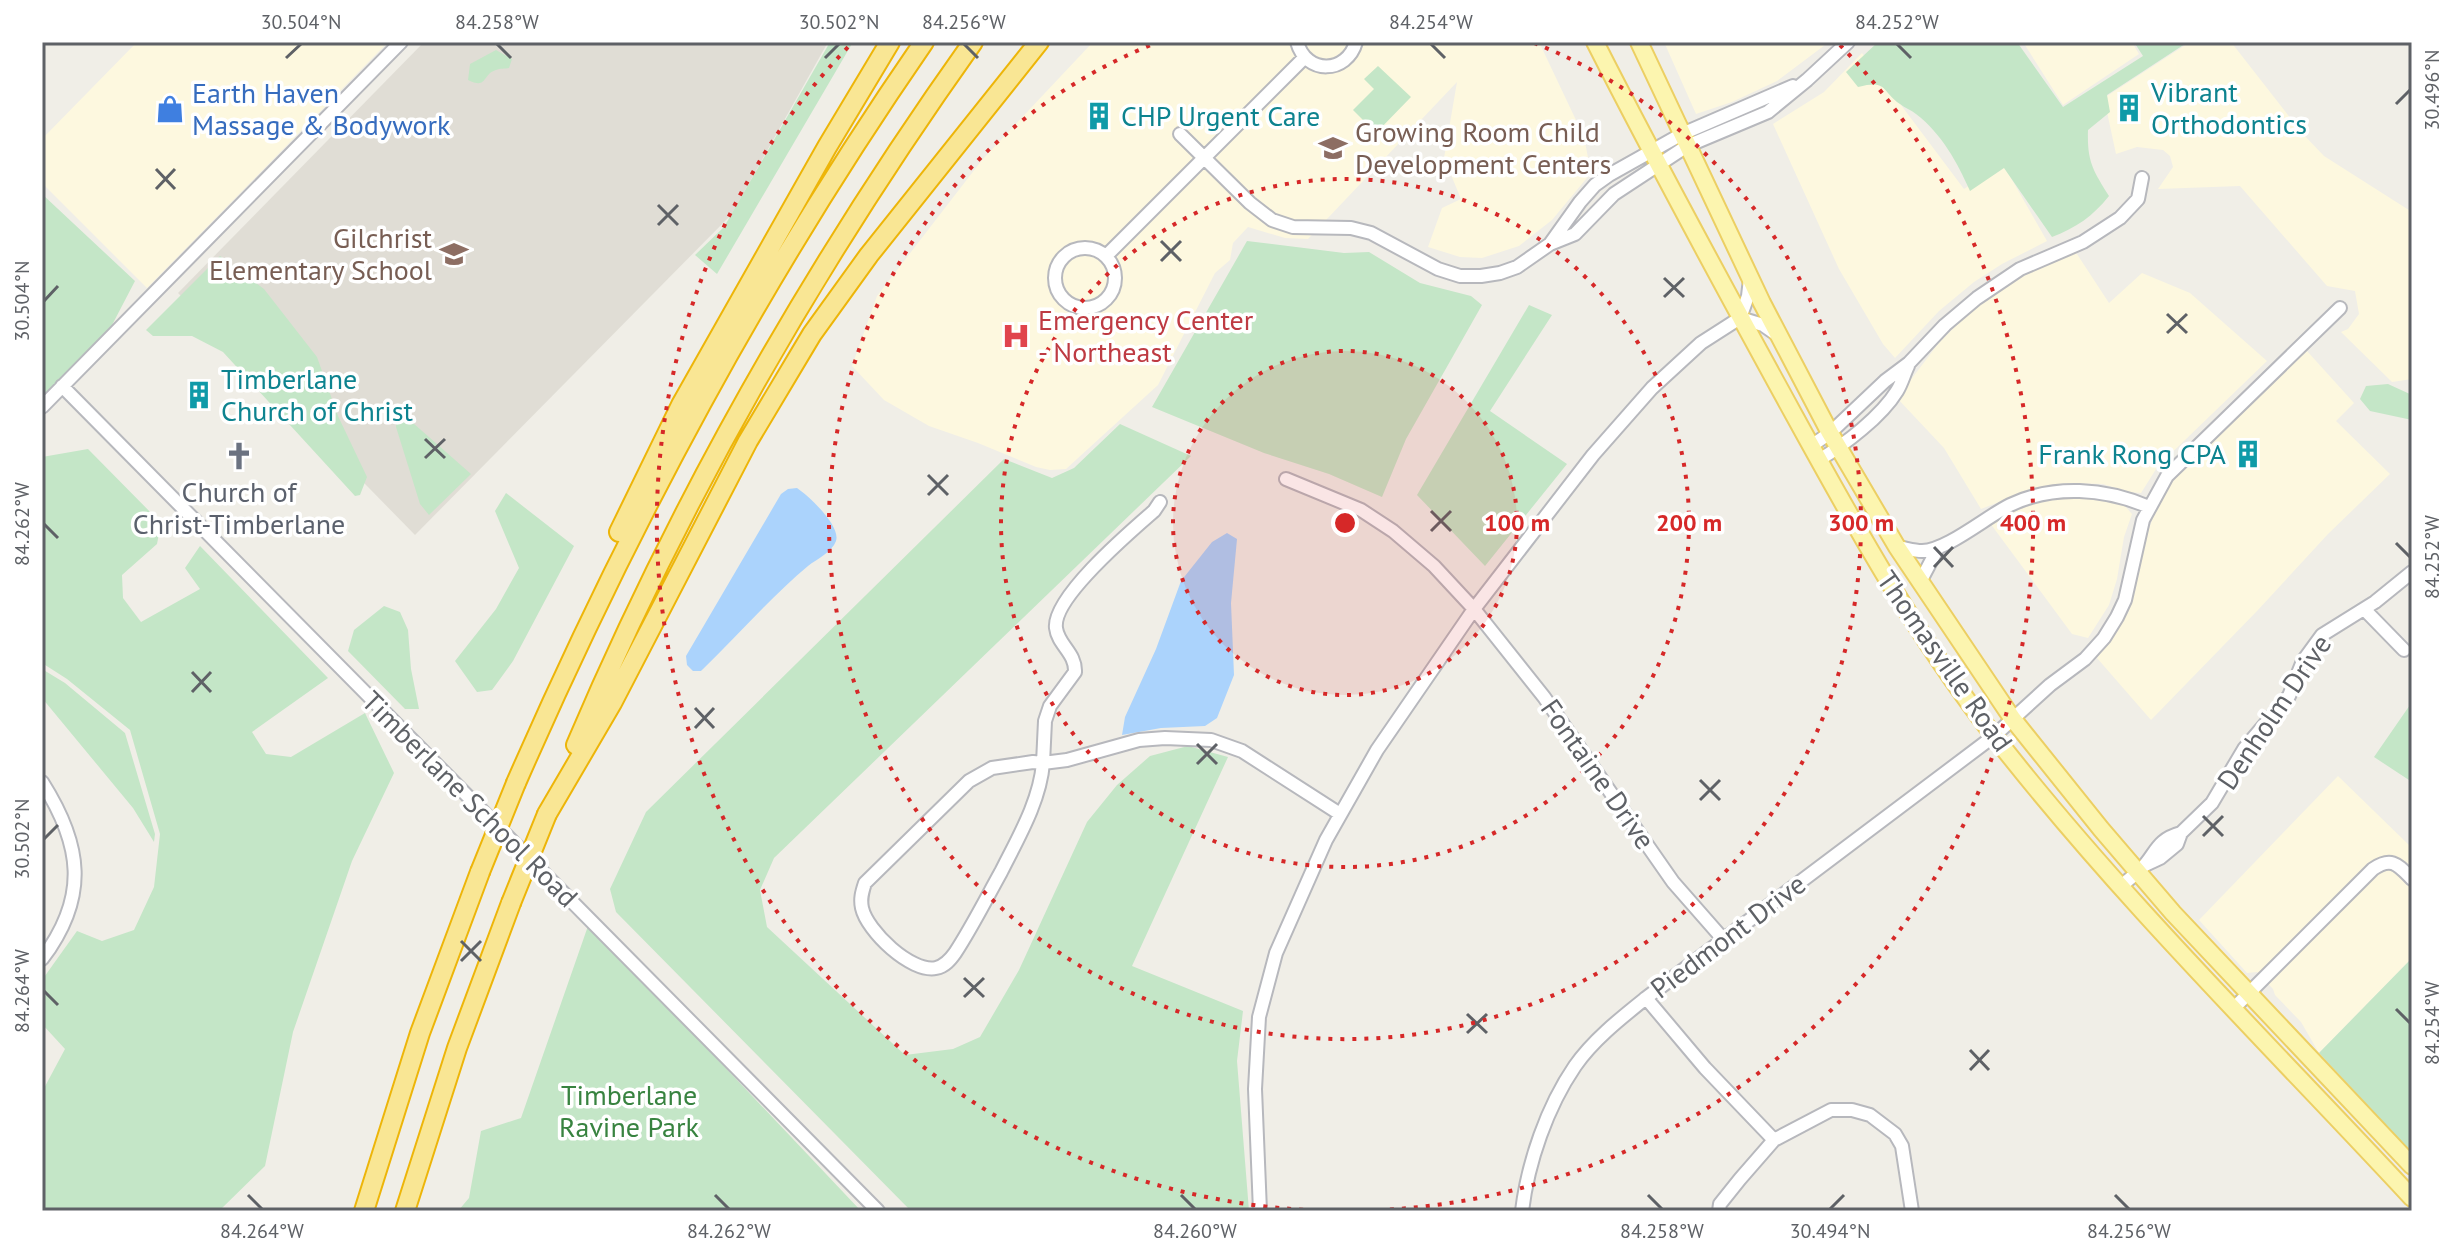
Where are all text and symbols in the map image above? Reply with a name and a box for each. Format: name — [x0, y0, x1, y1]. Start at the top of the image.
text: 30.504°N — [261, 9, 341, 35]
text: 84.258°W — [455, 9, 539, 35]
text: 30.502°N — [799, 9, 879, 35]
text: 84.256°W — [922, 9, 1006, 35]
text: 84.254°W — [1389, 9, 1473, 35]
text: 84.252°W — [1855, 9, 1939, 35]
text: 30.496°N — [2419, 50, 2445, 130]
place label: Vibrant Orthodontics — [2150, 73, 2307, 142]
place label: Earth Haven Massage & Bodywork — [192, 74, 451, 143]
building icon: Vibrant Orthodontics — [2114, 93, 2144, 123]
shop icon: Earth Haven Massage & Bodywork — [155, 94, 185, 124]
place label: CHP Urgent Care — [1121, 97, 1320, 134]
building icon: CHP Urgent Care — [1084, 101, 1114, 131]
place label: Growing Room Child Development Centers — [1355, 113, 1611, 182]
school or university icon: Growing Room Child Development Centers — [1318, 133, 1348, 163]
place label: Gilchrist Elementary School — [209, 219, 432, 288]
school or university icon: Gilchrist Elementary School — [439, 239, 469, 269]
text: 30.504°N — [9, 261, 35, 341]
place label: Emergency Center - Northeast — [1038, 301, 1254, 370]
hospital icon: Emergency Center - Northeast — [1001, 321, 1031, 351]
place label: Timberlane Church of Christ — [221, 360, 414, 429]
building icon: Timberlane Church of Christ — [184, 380, 214, 410]
place label: Frank Rong CPA — [2038, 435, 2227, 472]
building icon: Frank Rong CPA — [2233, 439, 2263, 469]
church icon: Church of Christ-Timberlane — [224, 441, 254, 471]
place label: Church of Christ-Timberlane — [133, 473, 345, 542]
text: 84.262°W — [9, 482, 35, 566]
text: 100 m — [1484, 507, 1550, 538]
text: 200 m — [1656, 507, 1722, 538]
text: 300 m — [1828, 507, 1894, 538]
text: 400 m — [2000, 507, 2066, 538]
centre of rings — [1331, 509, 1359, 537]
text: 84.252°W — [2419, 515, 2445, 599]
street label: Thomasville Road — [1869, 563, 2022, 758]
street label: Denholm Drive — [2208, 627, 2339, 796]
street label: Timberlane School Road — [354, 683, 586, 915]
street label: Fontaine Drive — [1533, 691, 1664, 856]
text: 30.502°N — [9, 799, 35, 879]
street label: Piedmont Drive — [1643, 865, 1813, 1006]
text: 84.264°W — [9, 949, 35, 1033]
text: 84.254°W — [2419, 981, 2445, 1065]
park label: Timberlane Ravine Park — [559, 1076, 699, 1145]
text: 84.264°W — [220, 1218, 304, 1244]
text: 84.262°W — [687, 1218, 771, 1244]
text: 84.260°W — [1153, 1218, 1237, 1244]
text: 84.258°W — [1620, 1218, 1704, 1244]
text: 30.494°N — [1790, 1218, 1870, 1244]
text: 84.256°W — [2087, 1218, 2171, 1244]

